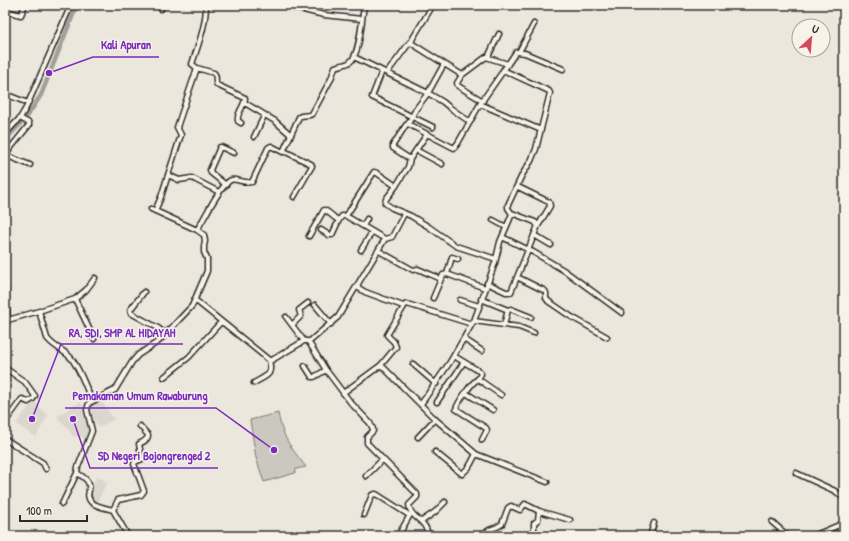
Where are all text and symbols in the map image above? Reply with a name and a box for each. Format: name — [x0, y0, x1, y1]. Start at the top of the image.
north arrow — [791, 18, 831, 58]
text: U — [810, 21, 821, 37]
callout: Kali Apuran — [93, 33, 159, 57]
text: Kali Apuran — [101, 36, 152, 54]
callout: RA, SDI, SMP AL HIDAYAH — [61, 320, 183, 344]
text: RA, SDI, SMP AL HIDAYAH — [69, 324, 176, 341]
callout: Pemakaman Umum Rawaburung — [65, 384, 216, 408]
text: Pemakaman Umum Rawaburung — [73, 387, 208, 405]
callout: SD Negeri Bojongrenged 2 — [90, 444, 218, 468]
text: SD Negeri Bojongrenged 2 — [98, 447, 211, 465]
scale bar — [20, 497, 87, 523]
text: 100 m — [26, 502, 52, 519]

